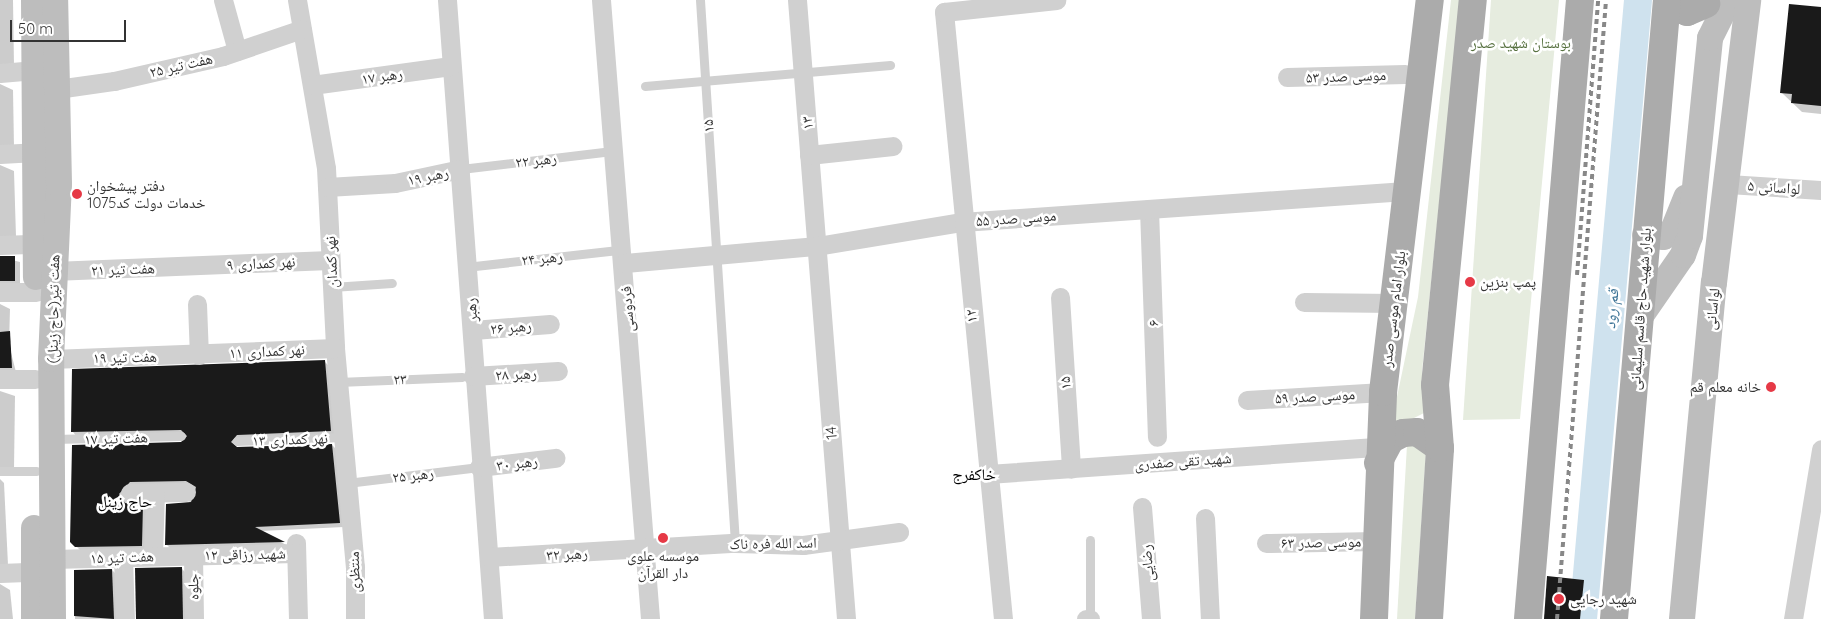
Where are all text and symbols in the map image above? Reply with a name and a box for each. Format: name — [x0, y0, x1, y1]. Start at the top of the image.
scale bar — [12, 10, 129, 42]
text: 50 m — [18, 19, 53, 38]
park label: بوستان شهید صدر — [1471, 34, 1571, 52]
street label: هفت تیر ۲۵ — [148, 49, 214, 81]
street label: رهبر ۱۷ — [360, 64, 404, 88]
street label: موسی صدر ۵۳ — [1306, 66, 1386, 86]
street label: ۱۳ — [797, 116, 817, 130]
street label: ۱۵ — [699, 119, 717, 133]
street label: رهبر ۲۲ — [514, 149, 558, 171]
street label: رهبر ۱۹ — [406, 163, 450, 189]
place label: دفتر پیشخوان خدمات دولت کد1075 — [87, 176, 206, 211]
street label: لواسانی ۵ — [1747, 176, 1801, 198]
marker: دفتر پیشخوان خدمات دولت کد1075 — [71, 188, 83, 200]
street label: موسی صدر ۵۵ — [975, 206, 1057, 230]
street label: بلوار شهید حاج قاسم سلیمانی — [1625, 227, 1655, 391]
street label: نهر کمدان — [321, 236, 341, 288]
street label: رهبر ۲۴ — [520, 247, 564, 269]
street label: بلوار امام موسی صدر — [1377, 250, 1409, 368]
street label: نهر کمداری ۹ — [226, 252, 296, 274]
street label: هفت تیر(حاج زینل) — [43, 254, 63, 364]
street label: هفت تیر ۲۱ — [91, 259, 155, 279]
place label: پمپ بنزین — [1480, 273, 1536, 291]
marker: پمپ بنزین — [1464, 276, 1476, 288]
street label: فردوسی — [616, 286, 638, 332]
street label: لواسانی — [1701, 287, 1723, 331]
water label: قم رود — [1600, 288, 1622, 330]
street label: رهبر — [461, 297, 481, 323]
street label: ۱۲ — [961, 308, 981, 324]
street label: رهبر ۲۶ — [490, 316, 532, 338]
street label: ۶ — [1144, 319, 1162, 327]
street label: نهر کمداری ۱۱ — [229, 340, 305, 362]
street label: هفت تیر ۱۹ — [93, 347, 157, 367]
street label: رهبر ۲۸ — [495, 364, 537, 384]
street label: ۲۳ — [393, 370, 407, 388]
street label: ۱۵ — [1056, 376, 1074, 390]
place label: خانه معلم قم — [1690, 378, 1761, 396]
marker: خانه معلم قم — [1765, 381, 1777, 393]
street label: موسی صدر ۵۹ — [1274, 385, 1356, 407]
street label: 14 — [821, 425, 841, 441]
street label: هفت تیر ۱۷ — [84, 428, 148, 448]
street label: نهر کمداری ۱۳ — [252, 429, 328, 449]
street label: شهید تقی صفدری — [1134, 449, 1232, 473]
street label: رهبر ۳۰ — [495, 452, 539, 474]
street label: رهبر ۲۵ — [391, 464, 435, 486]
district label: خاکفرج — [952, 464, 996, 484]
district label: حاج زینل — [98, 491, 152, 511]
marker: موسسه علوی دار القرآن — [657, 532, 669, 544]
street label: موسی صدر ۶۳ — [1281, 532, 1361, 552]
street label: اسد الله فره ناک — [729, 533, 817, 553]
street label: شهید رزاقی ۱۲ — [204, 544, 286, 564]
street label: رهبر ۳۲ — [546, 544, 588, 564]
street label: رضایی — [1136, 544, 1158, 582]
place label: موسسه علوی دار القرآن — [627, 546, 699, 581]
street label: هفت تیر ۱۵ — [90, 547, 154, 567]
street label: منتظری — [344, 551, 364, 593]
street label: جلوه — [184, 574, 202, 600]
place label: شهید رجایی — [1570, 590, 1637, 608]
marker: شهید رجایی — [1552, 592, 1566, 606]

